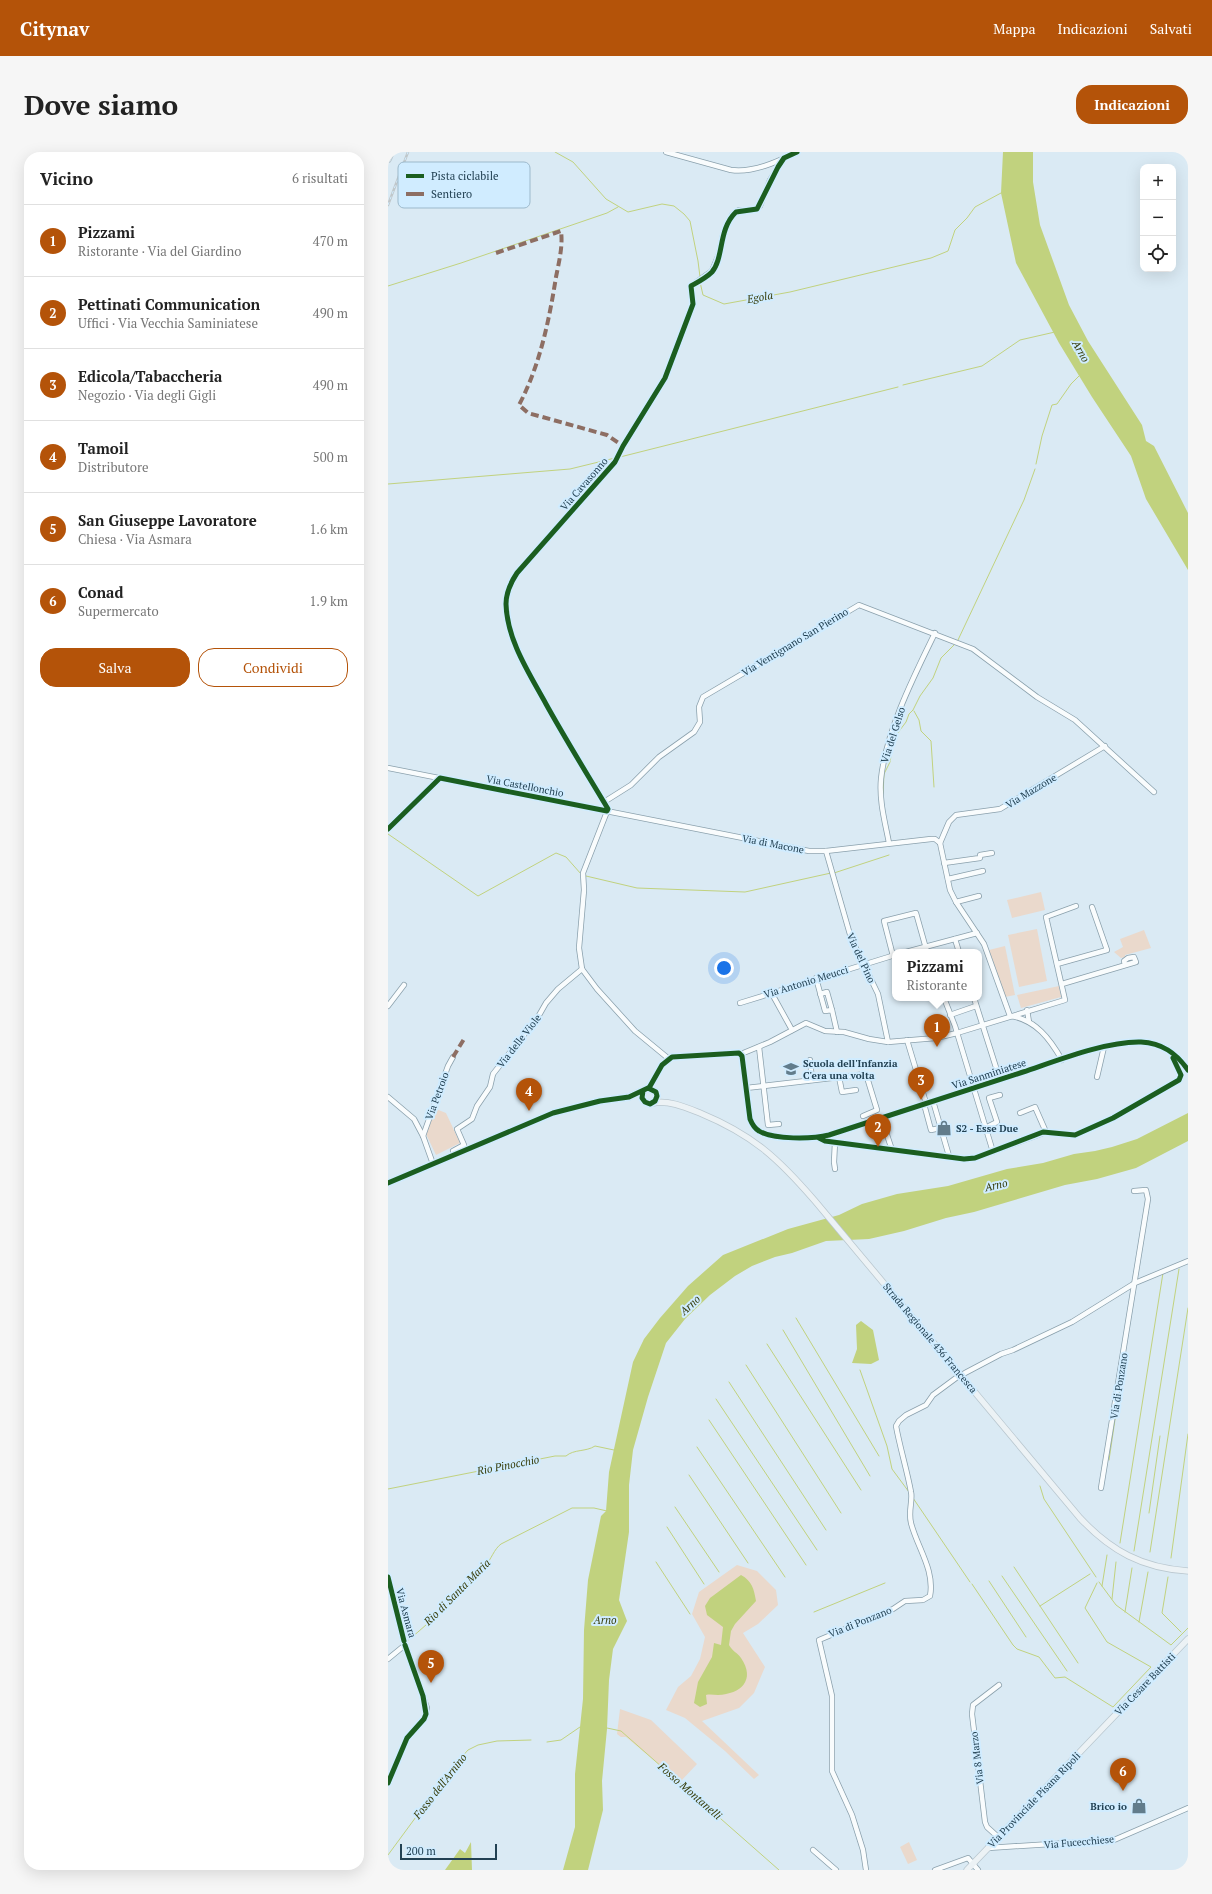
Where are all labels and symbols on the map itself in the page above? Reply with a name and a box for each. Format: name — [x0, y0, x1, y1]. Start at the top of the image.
legend — [398, 162, 530, 208]
text: Pista ciclabile — [431, 169, 499, 183]
text: Sentiero — [431, 187, 472, 201]
water label: Egola — [745, 288, 774, 306]
water label: Arno — [1069, 337, 1093, 365]
street label: Via Cavasonno — [557, 454, 611, 513]
street label: Via Ventignano San Pierino — [739, 605, 851, 679]
street label: Via del Gelso — [878, 705, 908, 765]
street label: Via Mazzone — [1003, 771, 1059, 811]
street label: Via Castellonchio — [485, 772, 565, 800]
street label: Via di Macone — [741, 832, 805, 856]
street label: Via del Pino — [844, 931, 878, 986]
your location — [714, 958, 734, 978]
street label: Via Antonio Meucci — [762, 963, 850, 1001]
street label: Via delle Viole — [494, 1012, 544, 1070]
pin: 1 — [924, 1014, 950, 1047]
street label: Via Sanminiatese — [950, 1056, 1028, 1092]
place label: Scuola dell'Infanzia C'era una volta — [803, 1057, 898, 1082]
school or university icon: Scuola dell'Infanzia C'era una volta — [782, 1060, 800, 1078]
pin: 3 — [908, 1067, 934, 1100]
street label: Via Petroio — [422, 1070, 452, 1122]
pin: 4 — [516, 1078, 542, 1111]
pin: 2 — [865, 1114, 891, 1147]
shop icon: S2 - Esse Due — [935, 1119, 953, 1137]
place label: S2 - Esse Due — [956, 1122, 1019, 1135]
water label: Arno — [982, 1175, 1009, 1195]
street label: Strada Regionale 436 Francesca — [880, 1280, 980, 1396]
water label: Arno — [676, 1292, 704, 1319]
street label: Via di Ponzano — [1107, 1352, 1131, 1420]
water label: Rio Pinocchio — [475, 1452, 541, 1478]
water label: Rio di Santa Maria — [420, 1556, 493, 1629]
street label: Via Asmara — [393, 1587, 419, 1639]
street label: Via di Ponzano — [827, 1603, 894, 1641]
water label: Arno — [592, 1613, 617, 1627]
pin: 5 — [418, 1650, 444, 1683]
street label: Via Cesare Battisti — [1112, 1650, 1178, 1718]
street label: Via 8 Marzo — [967, 1730, 987, 1785]
street label: Via Provinciale Pisana Ripoli — [985, 1749, 1083, 1851]
water label: Fosso dell'Arnino — [409, 1750, 470, 1822]
pin: 6 — [1110, 1758, 1136, 1791]
water label: Fosso Montanelli — [655, 1759, 725, 1822]
shop icon: Brico io — [1130, 1797, 1148, 1815]
place label: Brico io — [1090, 1800, 1127, 1813]
street label: Via Fucecchiese — [1043, 1832, 1115, 1852]
scale bar — [400, 1842, 497, 1861]

